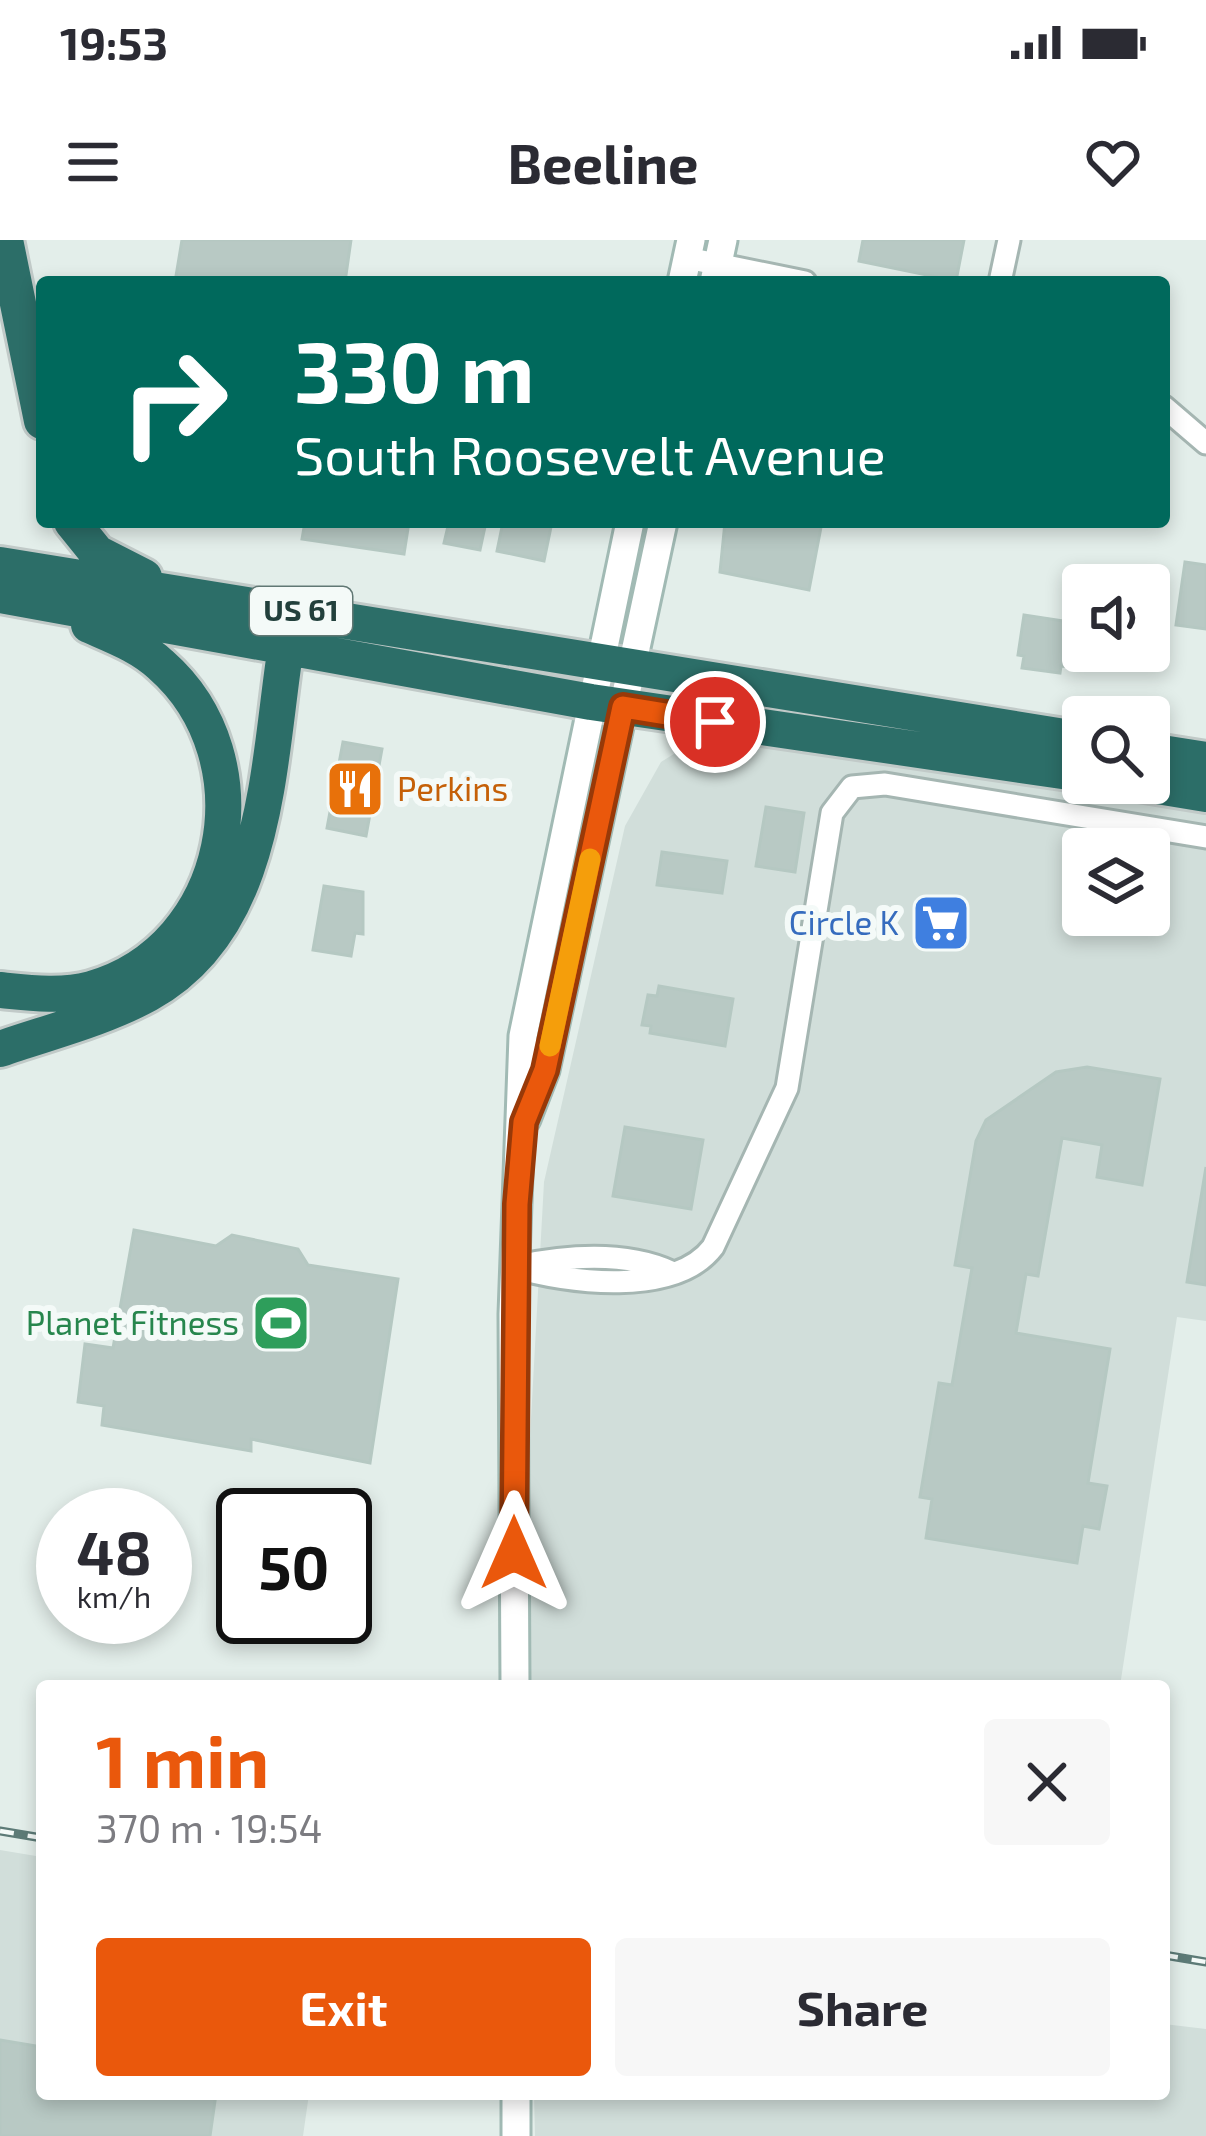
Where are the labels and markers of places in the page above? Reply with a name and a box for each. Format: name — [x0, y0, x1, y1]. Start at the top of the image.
pin — [664, 671, 766, 773]
restaurant icon: Perkins — [324, 758, 386, 820]
place label: Perkins — [397, 768, 508, 808]
supermarket icon: Circle K — [910, 892, 972, 954]
place label: Circle K — [789, 902, 899, 942]
sports icon: Planet Fitness — [250, 1292, 312, 1354]
place label: Planet Fitness — [26, 1302, 239, 1342]

